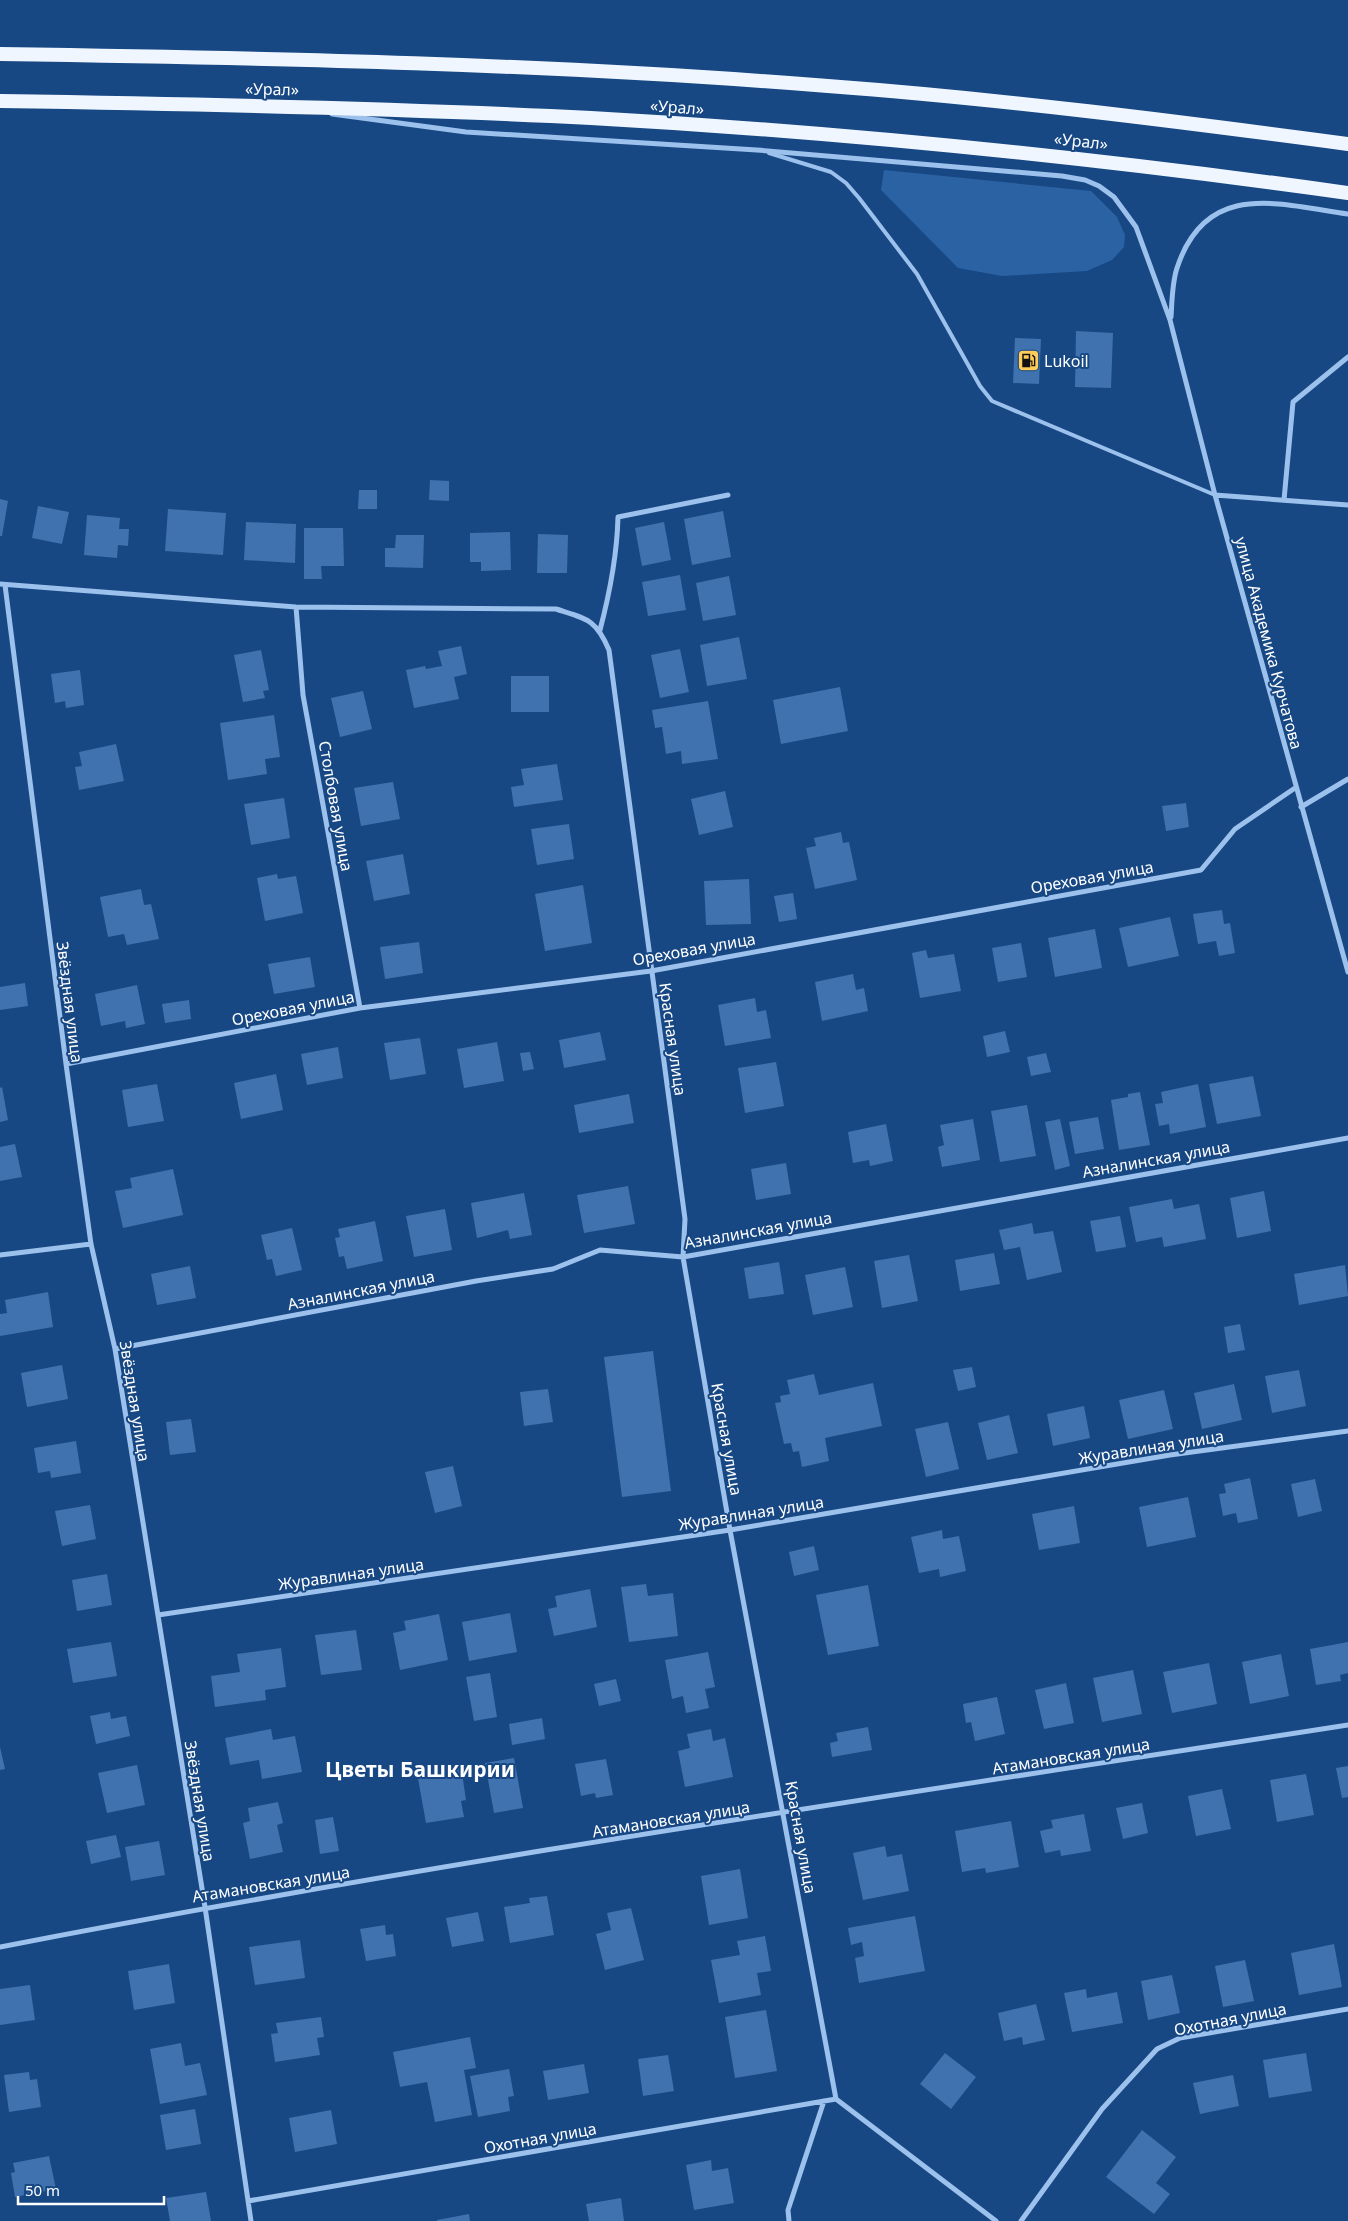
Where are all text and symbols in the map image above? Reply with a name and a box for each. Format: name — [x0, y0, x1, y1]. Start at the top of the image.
street label: «Урал» — [245, 78, 299, 100]
street label: «Урал» — [649, 94, 705, 120]
street label: «Урал» — [1053, 127, 1109, 155]
fuel station icon: Lukoil — [1016, 349, 1040, 373]
place label: Lukoil — [1044, 350, 1089, 372]
street label: улица Академика Курчатова — [1230, 534, 1308, 752]
street label: Столбовая улица — [314, 739, 358, 873]
street label: Ореховая улица — [1029, 855, 1155, 899]
street label: Ореховая улица — [631, 927, 757, 971]
street label: Звёздная улица — [52, 940, 88, 1064]
street label: Красная улица — [654, 981, 692, 1097]
street label: Ореховая улица — [230, 985, 356, 1031]
street label: Азналинская улица — [1080, 1135, 1232, 1183]
street label: Азналинская улица — [682, 1206, 834, 1254]
street label: Азналинская улица — [285, 1265, 437, 1315]
street label: Звёздная улица — [115, 1339, 155, 1463]
street label: Красная улица — [706, 1381, 748, 1497]
street label: Журавлиная улица — [1077, 1425, 1225, 1469]
street label: Журавлиная улица — [677, 1491, 825, 1535]
street label: Журавлиная улица — [277, 1553, 425, 1595]
street label: Атамановская улица — [991, 1733, 1151, 1779]
street label: Звёздная улица — [180, 1739, 220, 1863]
district label: Цветы Башкирии — [325, 1755, 515, 1783]
street label: Красная улица — [780, 1779, 822, 1895]
street label: Атамановская улица — [591, 1796, 751, 1842]
street label: Атамановская улица — [191, 1861, 351, 1907]
street label: Охотная улица — [1172, 1997, 1288, 2041]
street label: Охотная улица — [482, 2117, 598, 2159]
scale bar — [18, 2174, 164, 2206]
text: 50 m — [25, 2180, 60, 2200]

